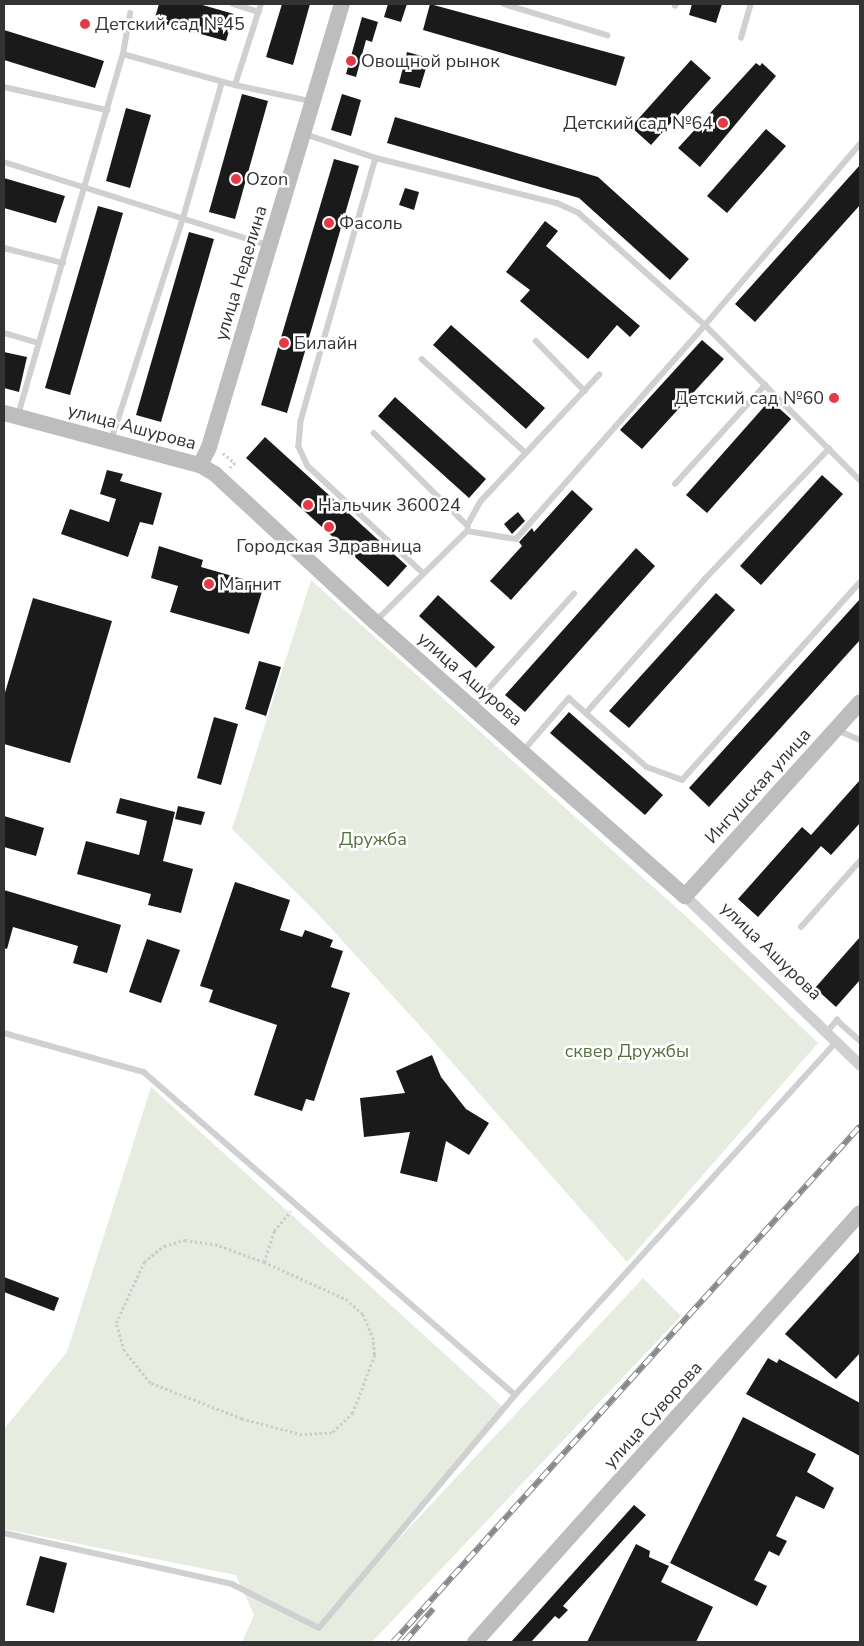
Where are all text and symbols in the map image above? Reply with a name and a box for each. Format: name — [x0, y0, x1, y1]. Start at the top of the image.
place label: Детский сад №45 — [95, 13, 245, 35]
marker: Детский сад №45 — [79, 18, 91, 30]
place label: Овощной рынок — [361, 50, 500, 72]
marker: Овощной рынок — [345, 55, 357, 67]
place label: Детский сад №64 — [563, 112, 713, 134]
marker: Детский сад №64 — [717, 117, 729, 129]
place label: Ozon — [246, 168, 288, 190]
marker: Ozon — [230, 173, 242, 185]
street label: улица Неделина — [210, 203, 272, 343]
place label: Фасоль — [339, 212, 402, 234]
marker: Фасоль — [323, 217, 335, 229]
place label: Билайн — [294, 332, 358, 354]
marker: Билайн — [278, 337, 290, 349]
place label: Детский сад №60 — [674, 387, 824, 409]
marker: Детский сад №60 — [828, 392, 840, 404]
street label: улица Ашурова — [65, 399, 199, 455]
place label: Нальчик 360024 — [318, 494, 461, 516]
marker: Нальчик 360024 — [302, 499, 314, 511]
marker: Городская Здравница — [323, 521, 335, 533]
place label: Городская Здравница — [236, 535, 422, 557]
place label: Магнит — [219, 573, 281, 595]
marker: Магнит — [203, 578, 215, 590]
street label: улица Ашурова — [413, 627, 527, 731]
street label: Ингушская улица — [701, 724, 815, 848]
park label: Дружба — [339, 828, 407, 850]
street label: улица Ашурова — [716, 897, 826, 1005]
park label: сквер Дружбы — [565, 1040, 689, 1062]
street label: улица Суворова — [599, 1357, 707, 1473]

